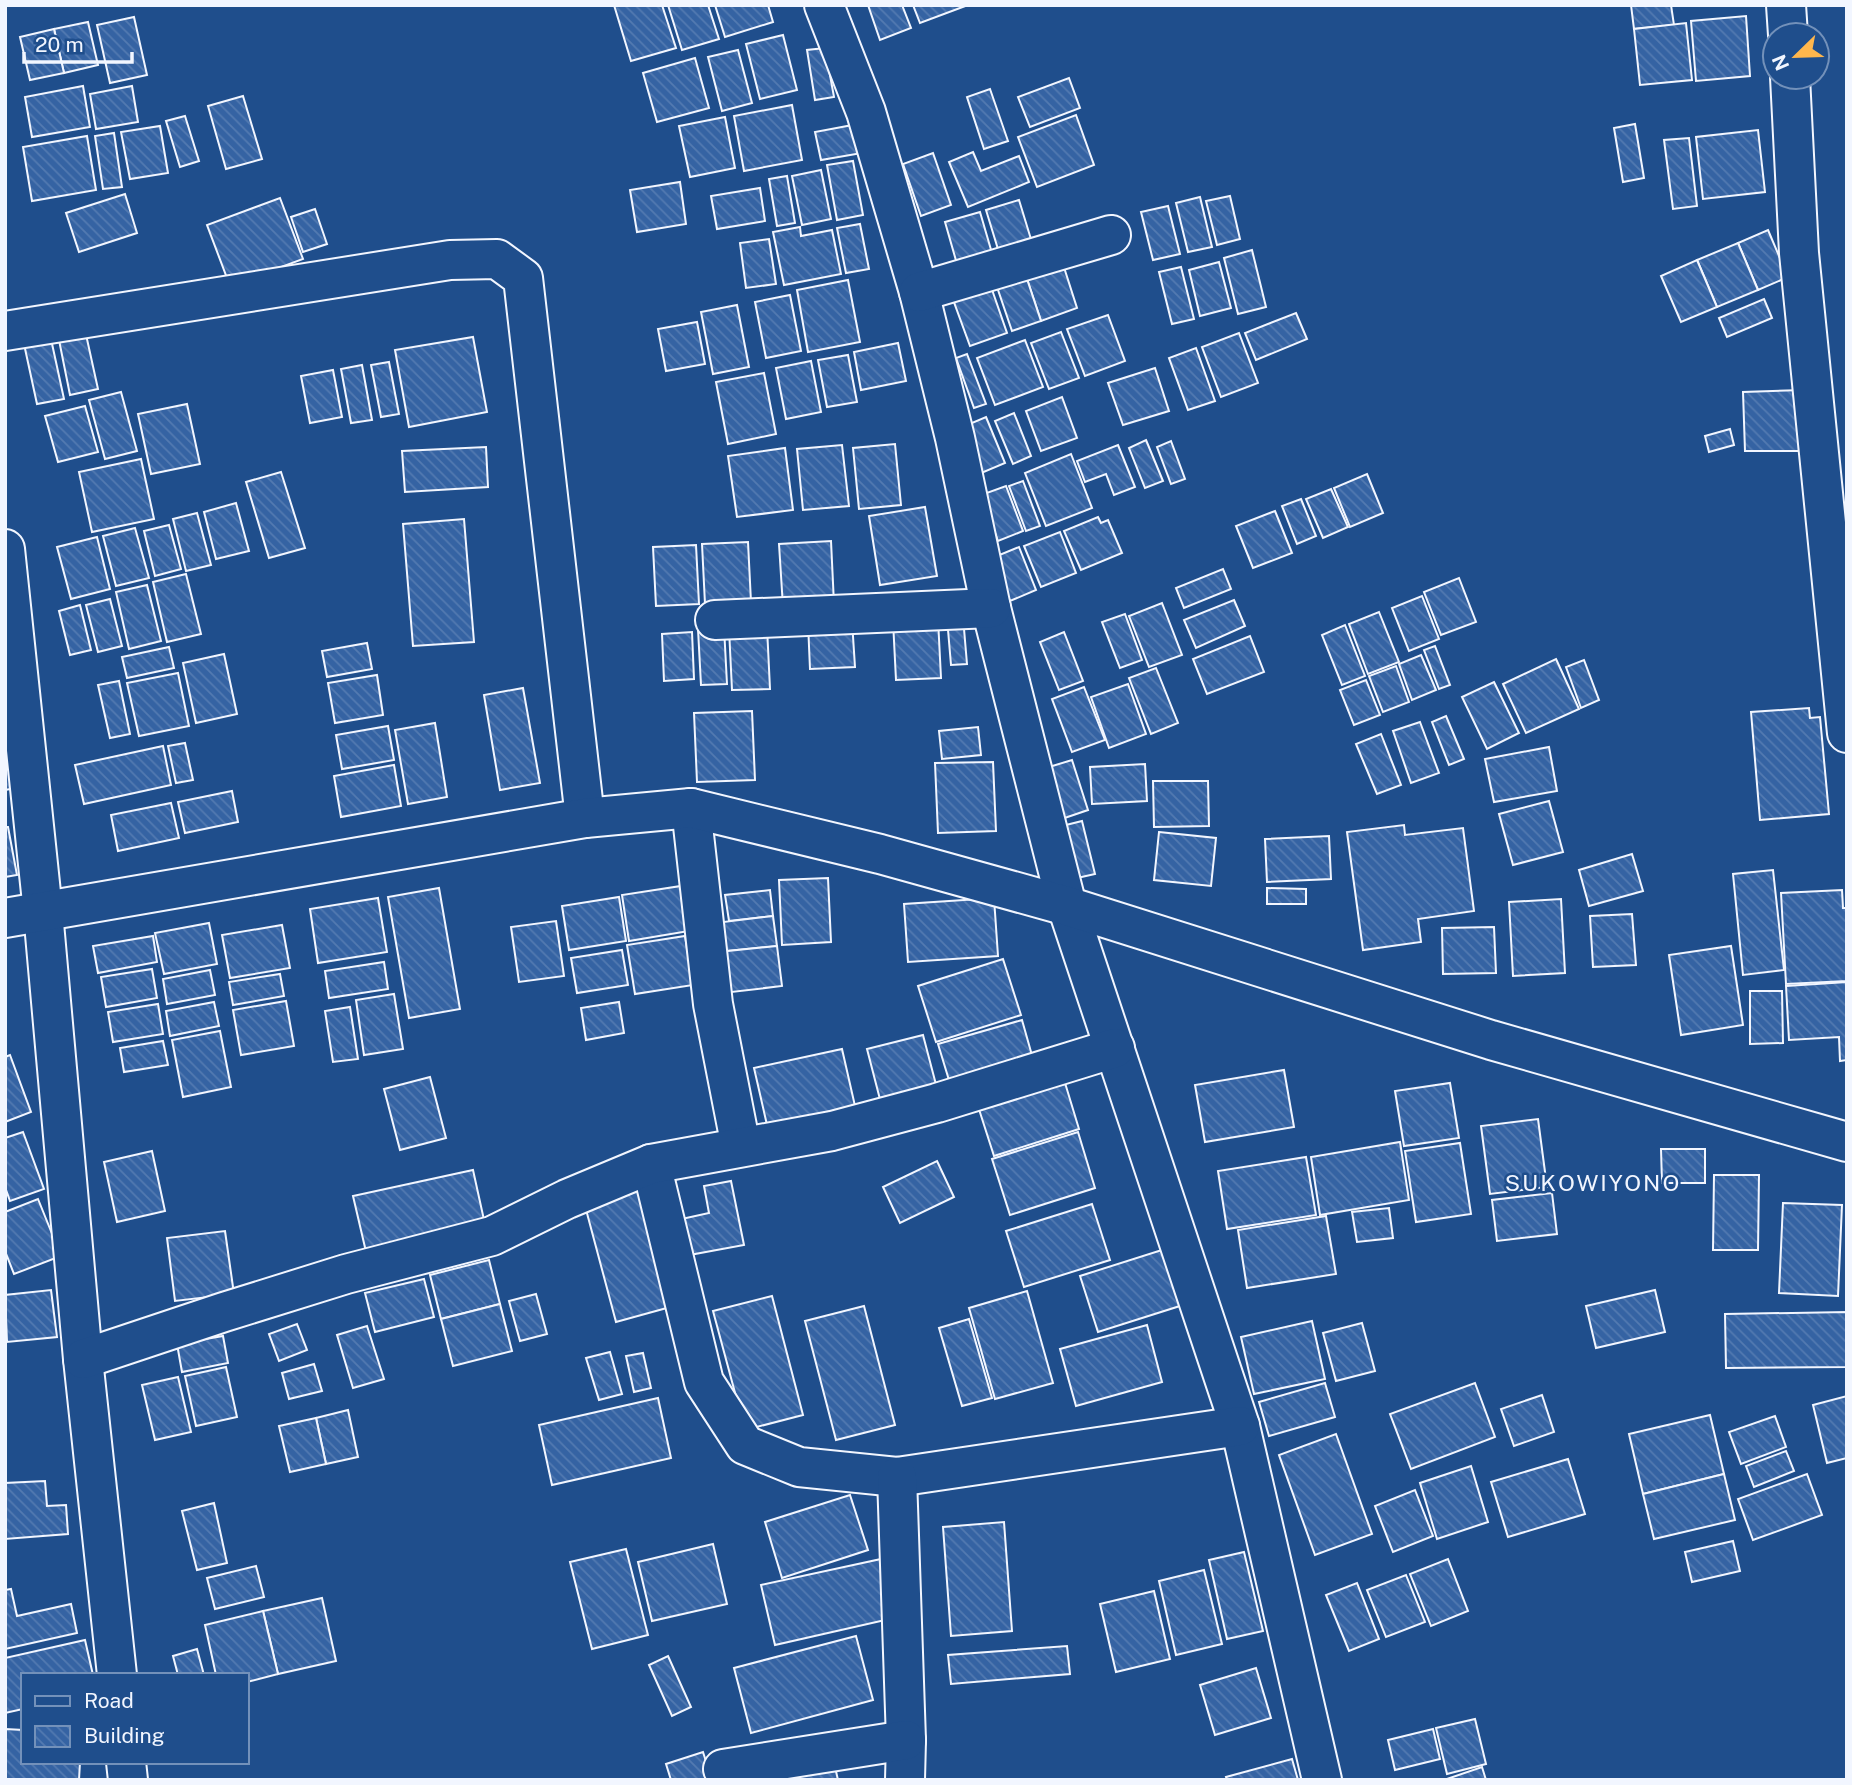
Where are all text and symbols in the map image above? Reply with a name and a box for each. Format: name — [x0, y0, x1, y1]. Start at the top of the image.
scale bar — [24, 21, 133, 65]
north arrow — [1761, 21, 1831, 91]
text: 20 m — [35, 32, 84, 57]
text: N — [1767, 52, 1793, 74]
district label: SUKOWIYONO — [1505, 1169, 1681, 1196]
legend — [21, 1673, 248, 1764]
text: Road — [84, 1688, 134, 1713]
text: Building — [84, 1723, 165, 1748]

